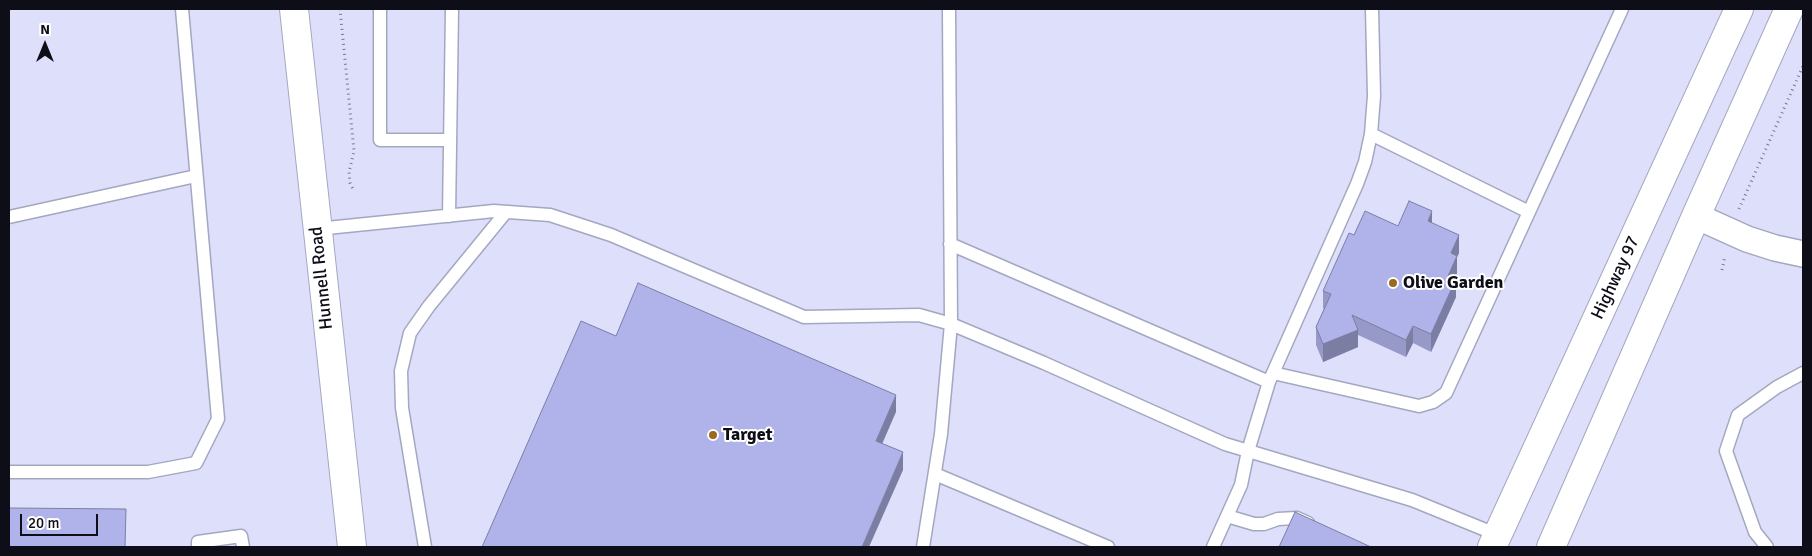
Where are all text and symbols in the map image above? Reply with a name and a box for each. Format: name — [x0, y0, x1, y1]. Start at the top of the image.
north arrow — [20, 20, 70, 70]
text: N — [40, 21, 50, 38]
street label: Hunnell Road — [306, 225, 338, 331]
street label: Highway 97 — [1587, 233, 1645, 323]
place label: Olive Garden — [1403, 272, 1503, 294]
marker: Olive Garden — [1387, 277, 1399, 289]
place label: Target — [723, 424, 772, 446]
marker: Target — [707, 429, 719, 441]
scale bar — [22, 504, 100, 536]
text: 20 m — [28, 514, 59, 532]

